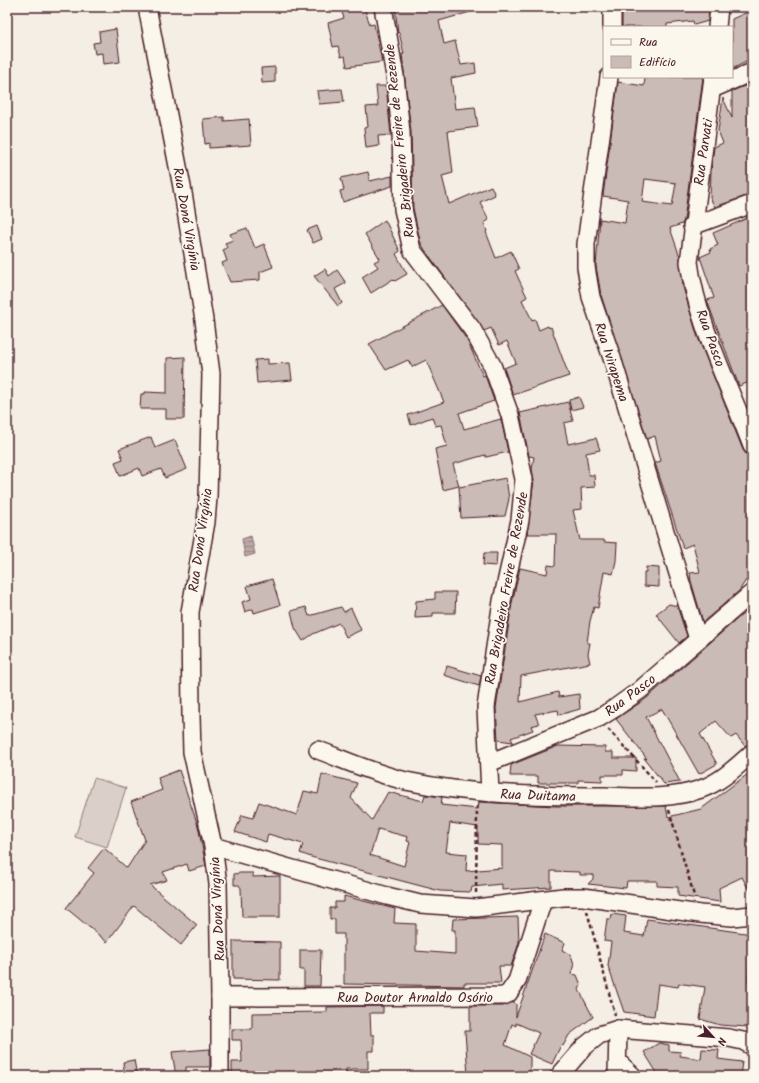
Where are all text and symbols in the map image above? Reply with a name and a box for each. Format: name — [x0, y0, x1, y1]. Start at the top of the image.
legend — [603, 26, 733, 78]
text: Rua — [639, 33, 658, 52]
street label: Rua Brigadeiro Freire de Rezende — [379, 42, 421, 239]
text: Edifício — [639, 53, 676, 72]
street label: Rua Parvati — [688, 117, 720, 187]
street label: Rua Doná Virgínia — [166, 166, 206, 273]
street label: Rua Pasco — [689, 306, 731, 370]
street label: Rua Ivirapema — [588, 320, 634, 405]
street label: Rua Doná Virgínia — [183, 487, 219, 594]
street label: Rua Brigadeiro Freire de Rezende — [479, 490, 535, 686]
street label: Rua Pasco — [600, 669, 661, 723]
street label: Rua Duitama — [500, 784, 576, 808]
street label: Rua Doná Virgínia — [204, 856, 232, 962]
street label: Rua Doutor Arnaldo Osório — [337, 987, 493, 1009]
north arrow — [693, 1017, 733, 1057]
text: N — [711, 1034, 731, 1048]

